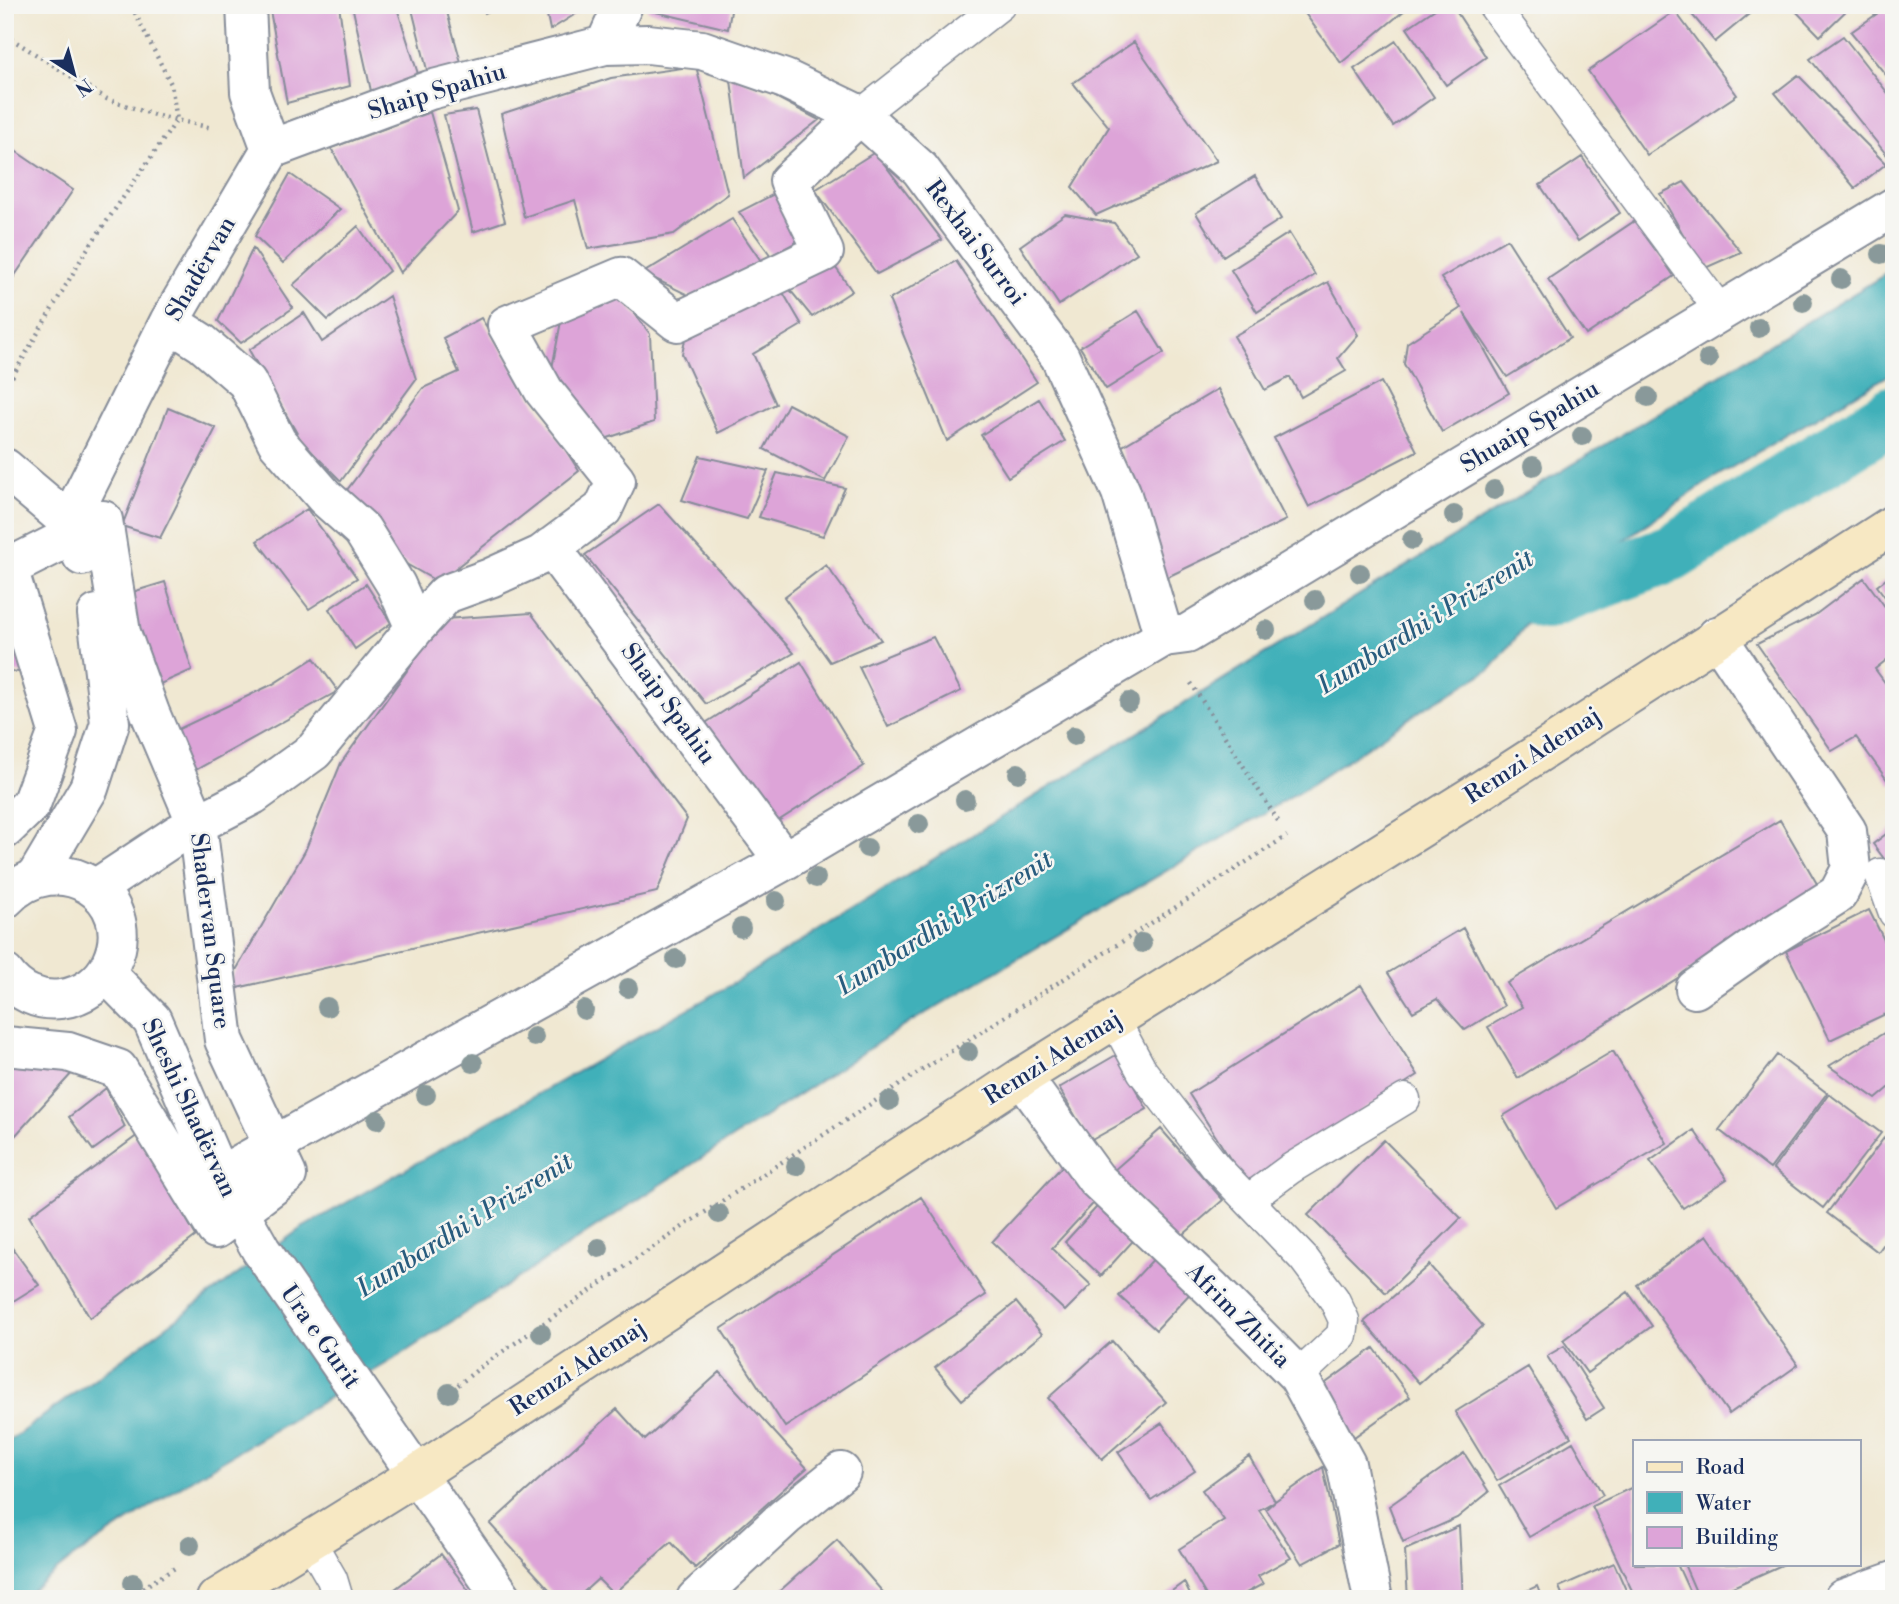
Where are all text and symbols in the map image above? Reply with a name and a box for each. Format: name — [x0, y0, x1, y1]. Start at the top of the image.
north arrow — [38, 38, 108, 108]
street label: Shaip Spahiu — [364, 57, 510, 127]
text: N — [70, 73, 97, 101]
street label: Rexhai Surroi — [918, 174, 1032, 312]
street label: Shadërvan — [159, 211, 243, 327]
street label: Shuaip Spahiu — [1455, 374, 1605, 480]
water label: Lumbardhi i Prizrenit — [1311, 542, 1540, 702]
street label: Shaip Spahiu — [614, 637, 722, 771]
street label: Remzi Ademaj — [1459, 701, 1607, 811]
street label: Shadervan Square — [183, 831, 237, 1031]
water label: Lumbardhi i Prizrenit — [830, 843, 1059, 1003]
street label: Remzi Ademaj — [979, 1004, 1127, 1112]
street label: Sheshi Shadërvan — [135, 1014, 243, 1202]
water label: Lumbardhi i Prizrenit — [350, 1145, 579, 1305]
street label: Afrim Zhitia — [1179, 1257, 1297, 1375]
street label: Ura e Gurit — [273, 1279, 367, 1395]
street label: Remzi Ademaj — [504, 1313, 652, 1423]
legend — [1633, 1440, 1860, 1566]
text: Road — [1696, 1455, 1745, 1481]
text: Water — [1695, 1491, 1751, 1517]
text: Building — [1695, 1525, 1778, 1551]

